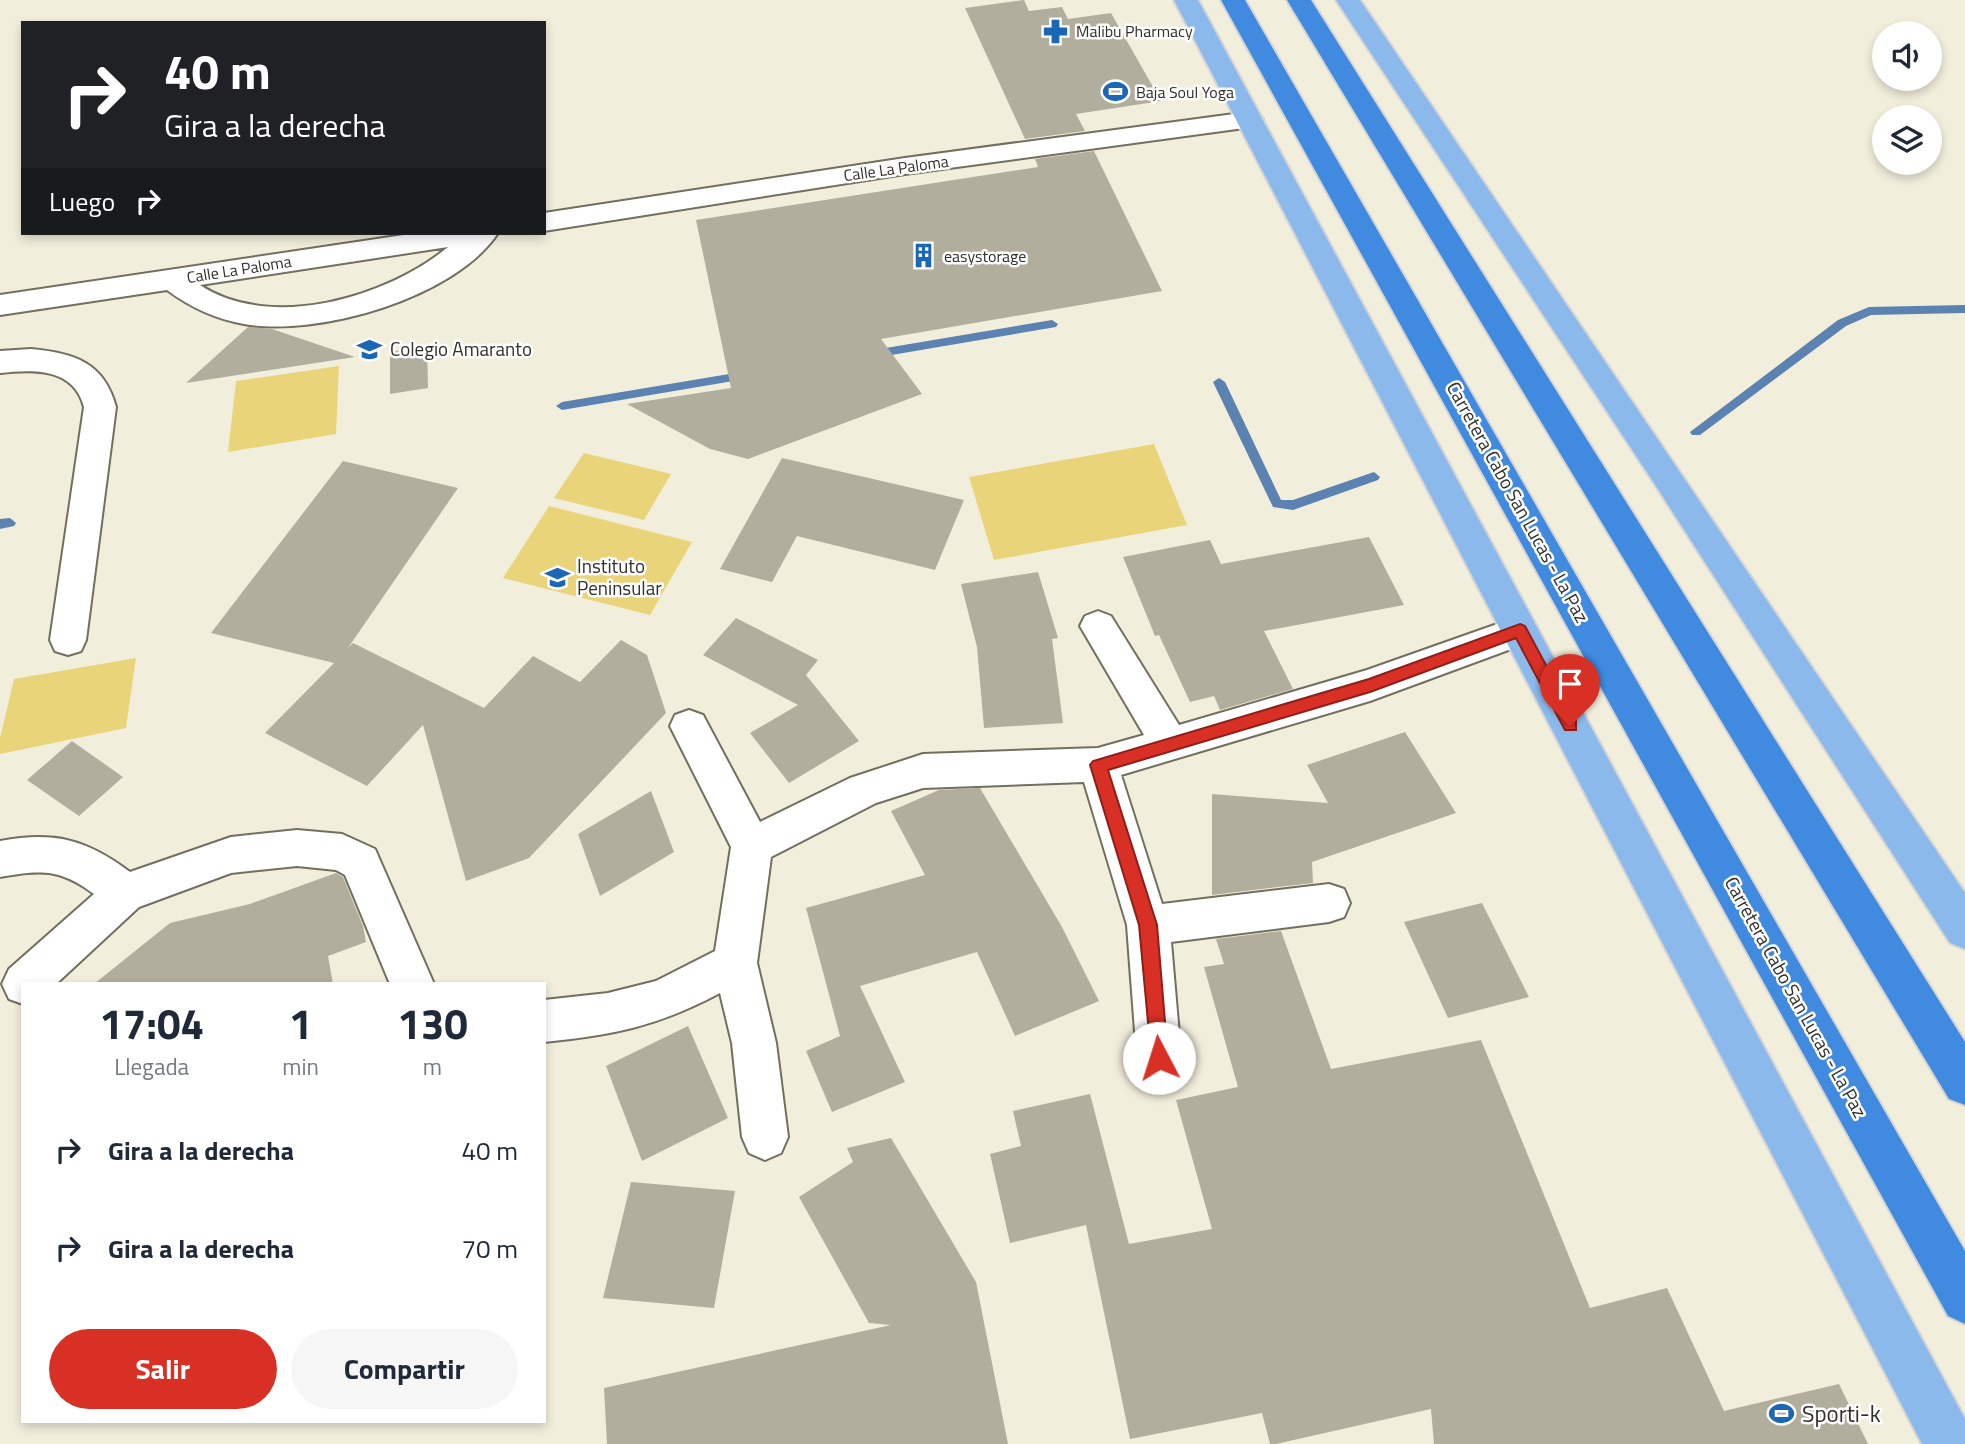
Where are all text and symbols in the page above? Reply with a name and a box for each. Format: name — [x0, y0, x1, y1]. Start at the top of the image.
pharmacy icon: Malibu Pharmacy — [1042, 17, 1070, 45]
place label: Malibu Pharmacy — [1076, 19, 1193, 43]
map controls — [1872, 21, 1942, 175]
button: sound — [1872, 21, 1942, 91]
text: 40 m — [164, 33, 271, 108]
icon: right — [49, 49, 140, 140]
sports icon: Baja Soul Yoga — [1102, 78, 1130, 106]
place label: Baja Soul Yoga — [1136, 80, 1234, 104]
text: Gira a la derecha — [164, 101, 386, 149]
button: layers — [1872, 105, 1942, 175]
street label: Calle La Paloma — [842, 149, 950, 187]
text: Luego — [49, 182, 115, 221]
icon: right — [129, 182, 167, 220]
building icon: easystorage — [910, 242, 938, 270]
place label: easystorage — [944, 244, 1026, 268]
street label: Calle La Paloma — [185, 249, 293, 289]
place label: Colegio Amaranto — [390, 334, 532, 363]
school or university icon: Colegio Amaranto — [356, 335, 384, 363]
street label: Carretera Cabo San Lucas - La Paz — [1440, 376, 1597, 628]
place label: Instituto Peninsular — [577, 551, 662, 602]
school or university icon: Instituto Peninsular — [543, 563, 571, 591]
pin — [1540, 654, 1600, 726]
icon: arrive — [1551, 665, 1589, 703]
street label: Carretera Cabo San Lucas - La Paz — [1718, 871, 1875, 1123]
text: 17:04 — [99, 991, 204, 1055]
text: 1 — [289, 991, 312, 1055]
text: 130 — [397, 991, 468, 1055]
position arrow — [1122, 1021, 1196, 1095]
text: Llegada — [114, 1049, 189, 1084]
text: min — [282, 1049, 319, 1084]
text: m — [423, 1049, 442, 1084]
icon: right — [49, 1131, 87, 1169]
text: Gira a la derecha — [108, 1131, 294, 1170]
text: 40 m — [461, 1131, 518, 1170]
icon: right — [49, 1229, 87, 1267]
text: Gira a la derecha — [108, 1229, 294, 1268]
text: 70 m — [461, 1229, 518, 1268]
button: Salir — [49, 1329, 277, 1409]
button: Compartir — [291, 1329, 518, 1409]
place label: Sporti-k — [1802, 1396, 1881, 1431]
sports icon: Sporti-k — [1768, 1400, 1796, 1428]

